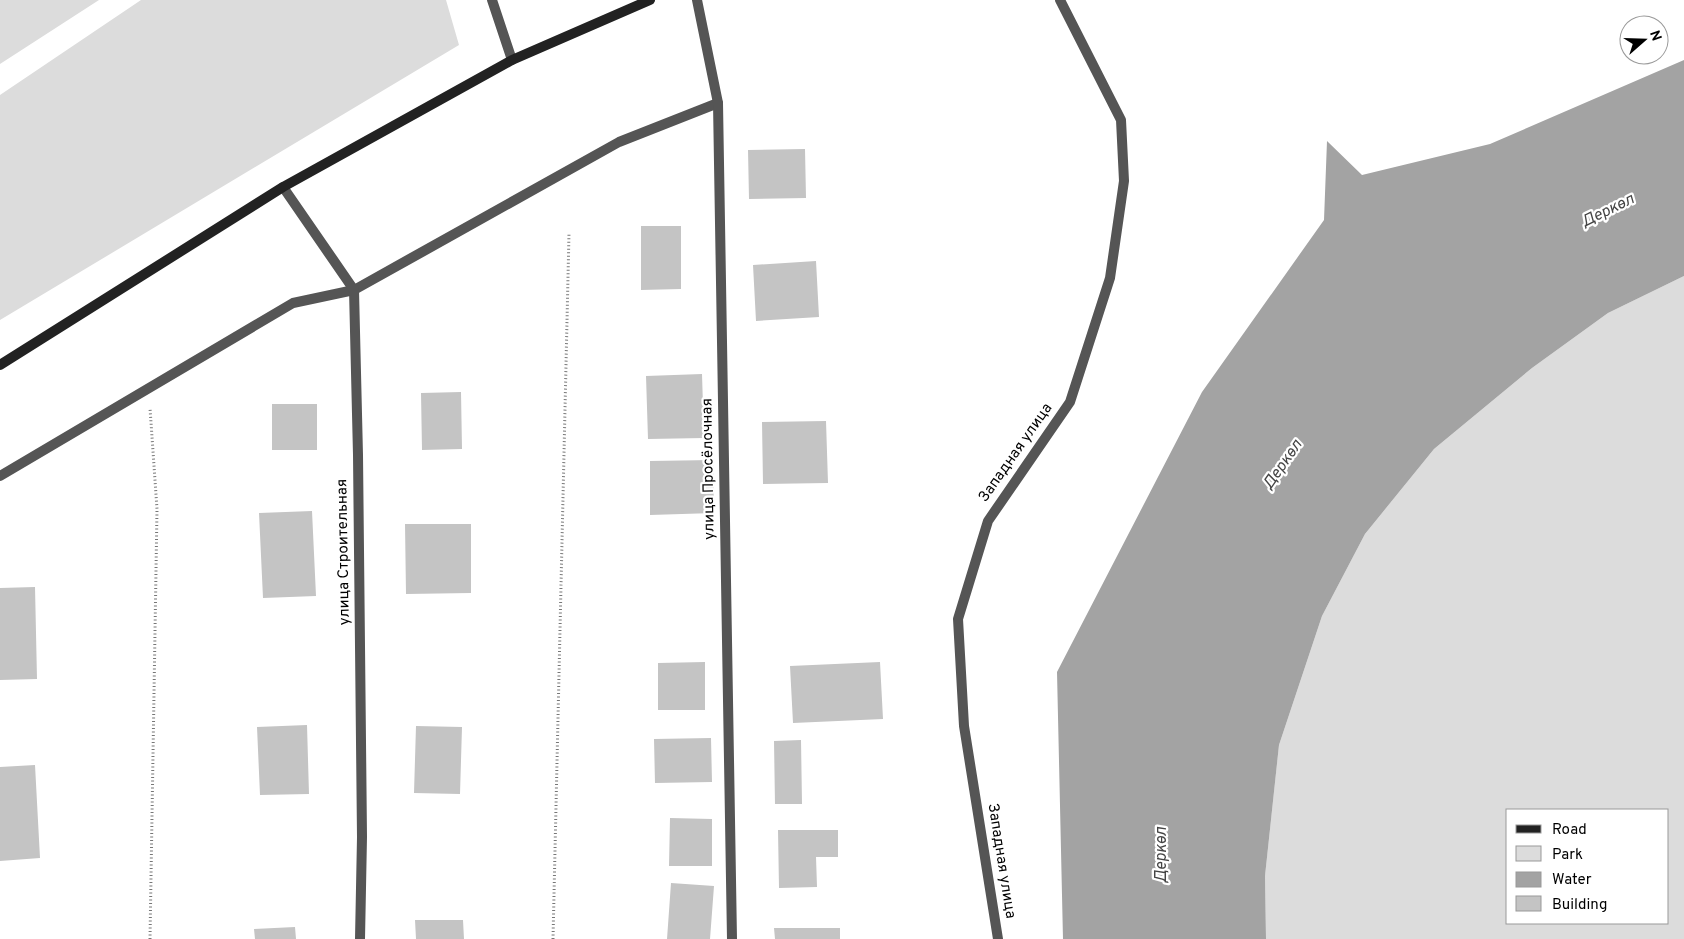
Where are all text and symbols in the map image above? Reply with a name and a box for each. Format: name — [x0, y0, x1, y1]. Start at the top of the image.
north arrow — [1619, 15, 1669, 65]
text: N — [1645, 28, 1665, 44]
water label: Деркөл — [1578, 189, 1638, 232]
street label: улица Просёлочная — [698, 398, 720, 540]
street label: Западная улица — [975, 400, 1057, 506]
water label: Деркөл — [1259, 436, 1308, 494]
street label: улица Строительная — [333, 479, 355, 625]
street label: Западная улица — [983, 802, 1019, 920]
legend — [1506, 809, 1669, 924]
text: Road — [1552, 821, 1587, 840]
water label: Деркөл — [1152, 826, 1172, 883]
text: Park — [1552, 846, 1583, 865]
text: Water — [1552, 871, 1592, 890]
text: Building — [1552, 896, 1607, 915]

